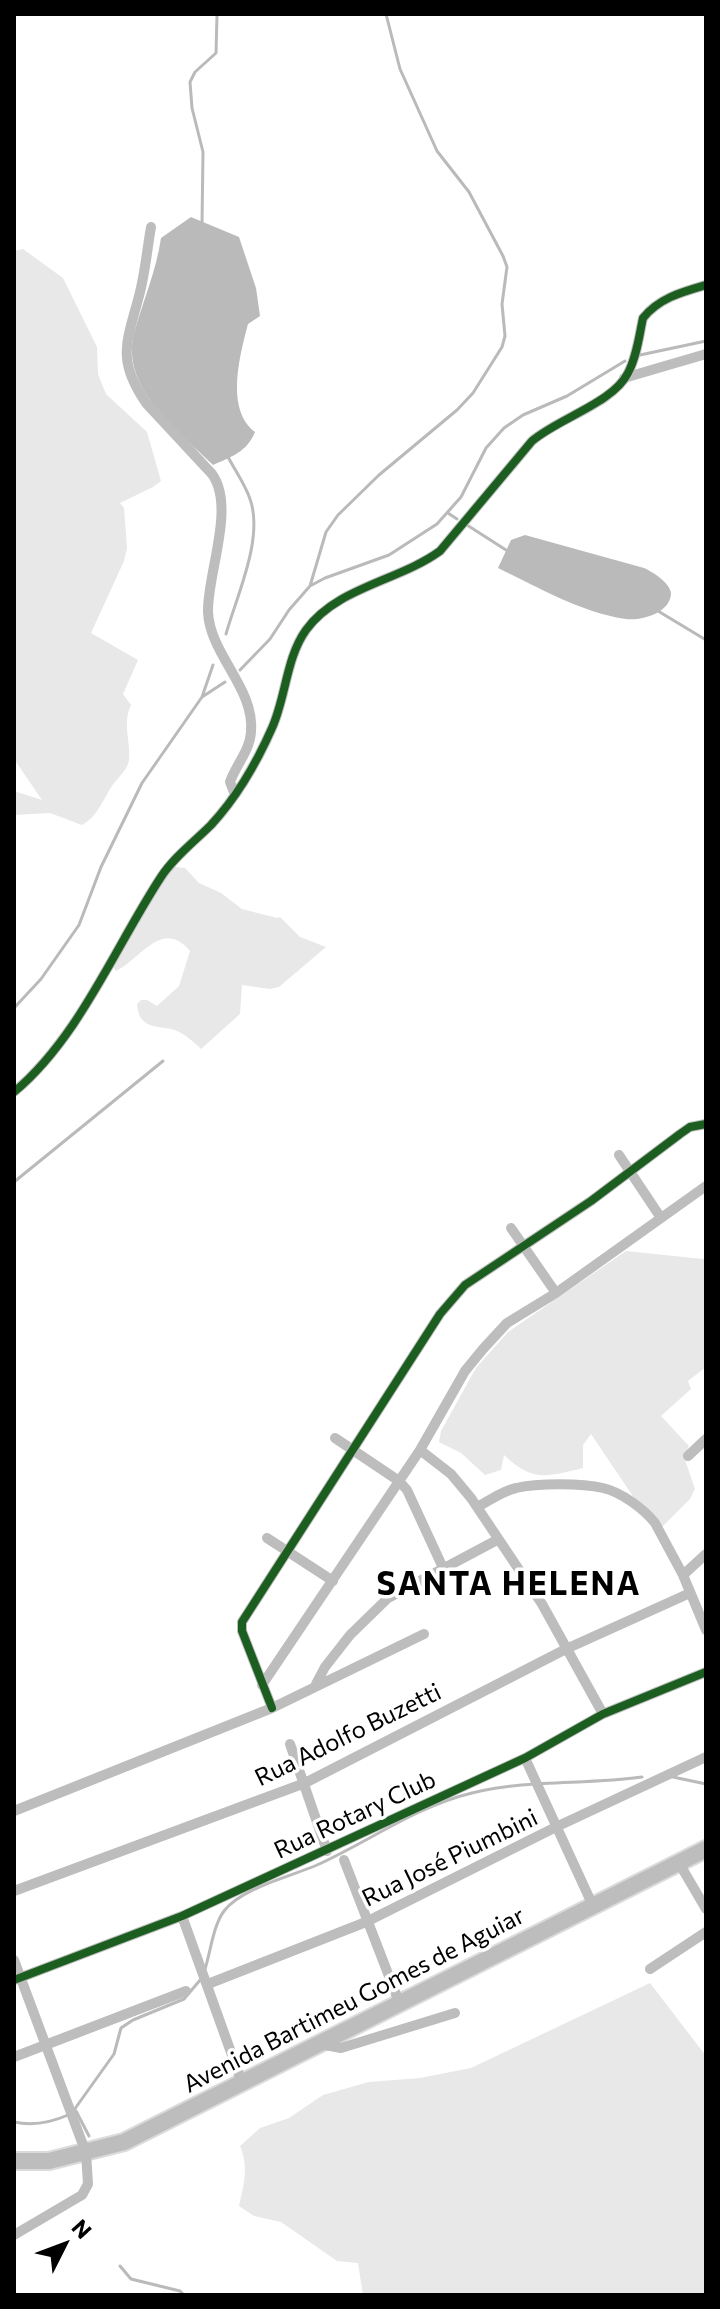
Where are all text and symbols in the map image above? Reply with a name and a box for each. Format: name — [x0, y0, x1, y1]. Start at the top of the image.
district label: SANTA HELENA — [376, 1565, 642, 1603]
street label: Rua Adolfo Buzetti — [250, 1677, 446, 1793]
street label: Rua Rotary Club — [270, 1765, 440, 1865]
street label: Rua José Piumbini — [358, 1803, 542, 1913]
street label: Avenida Bartimeu Gomes de Aguiar — [179, 1901, 529, 2099]
north arrow — [24, 2205, 104, 2285]
text: N — [67, 2213, 98, 2244]

